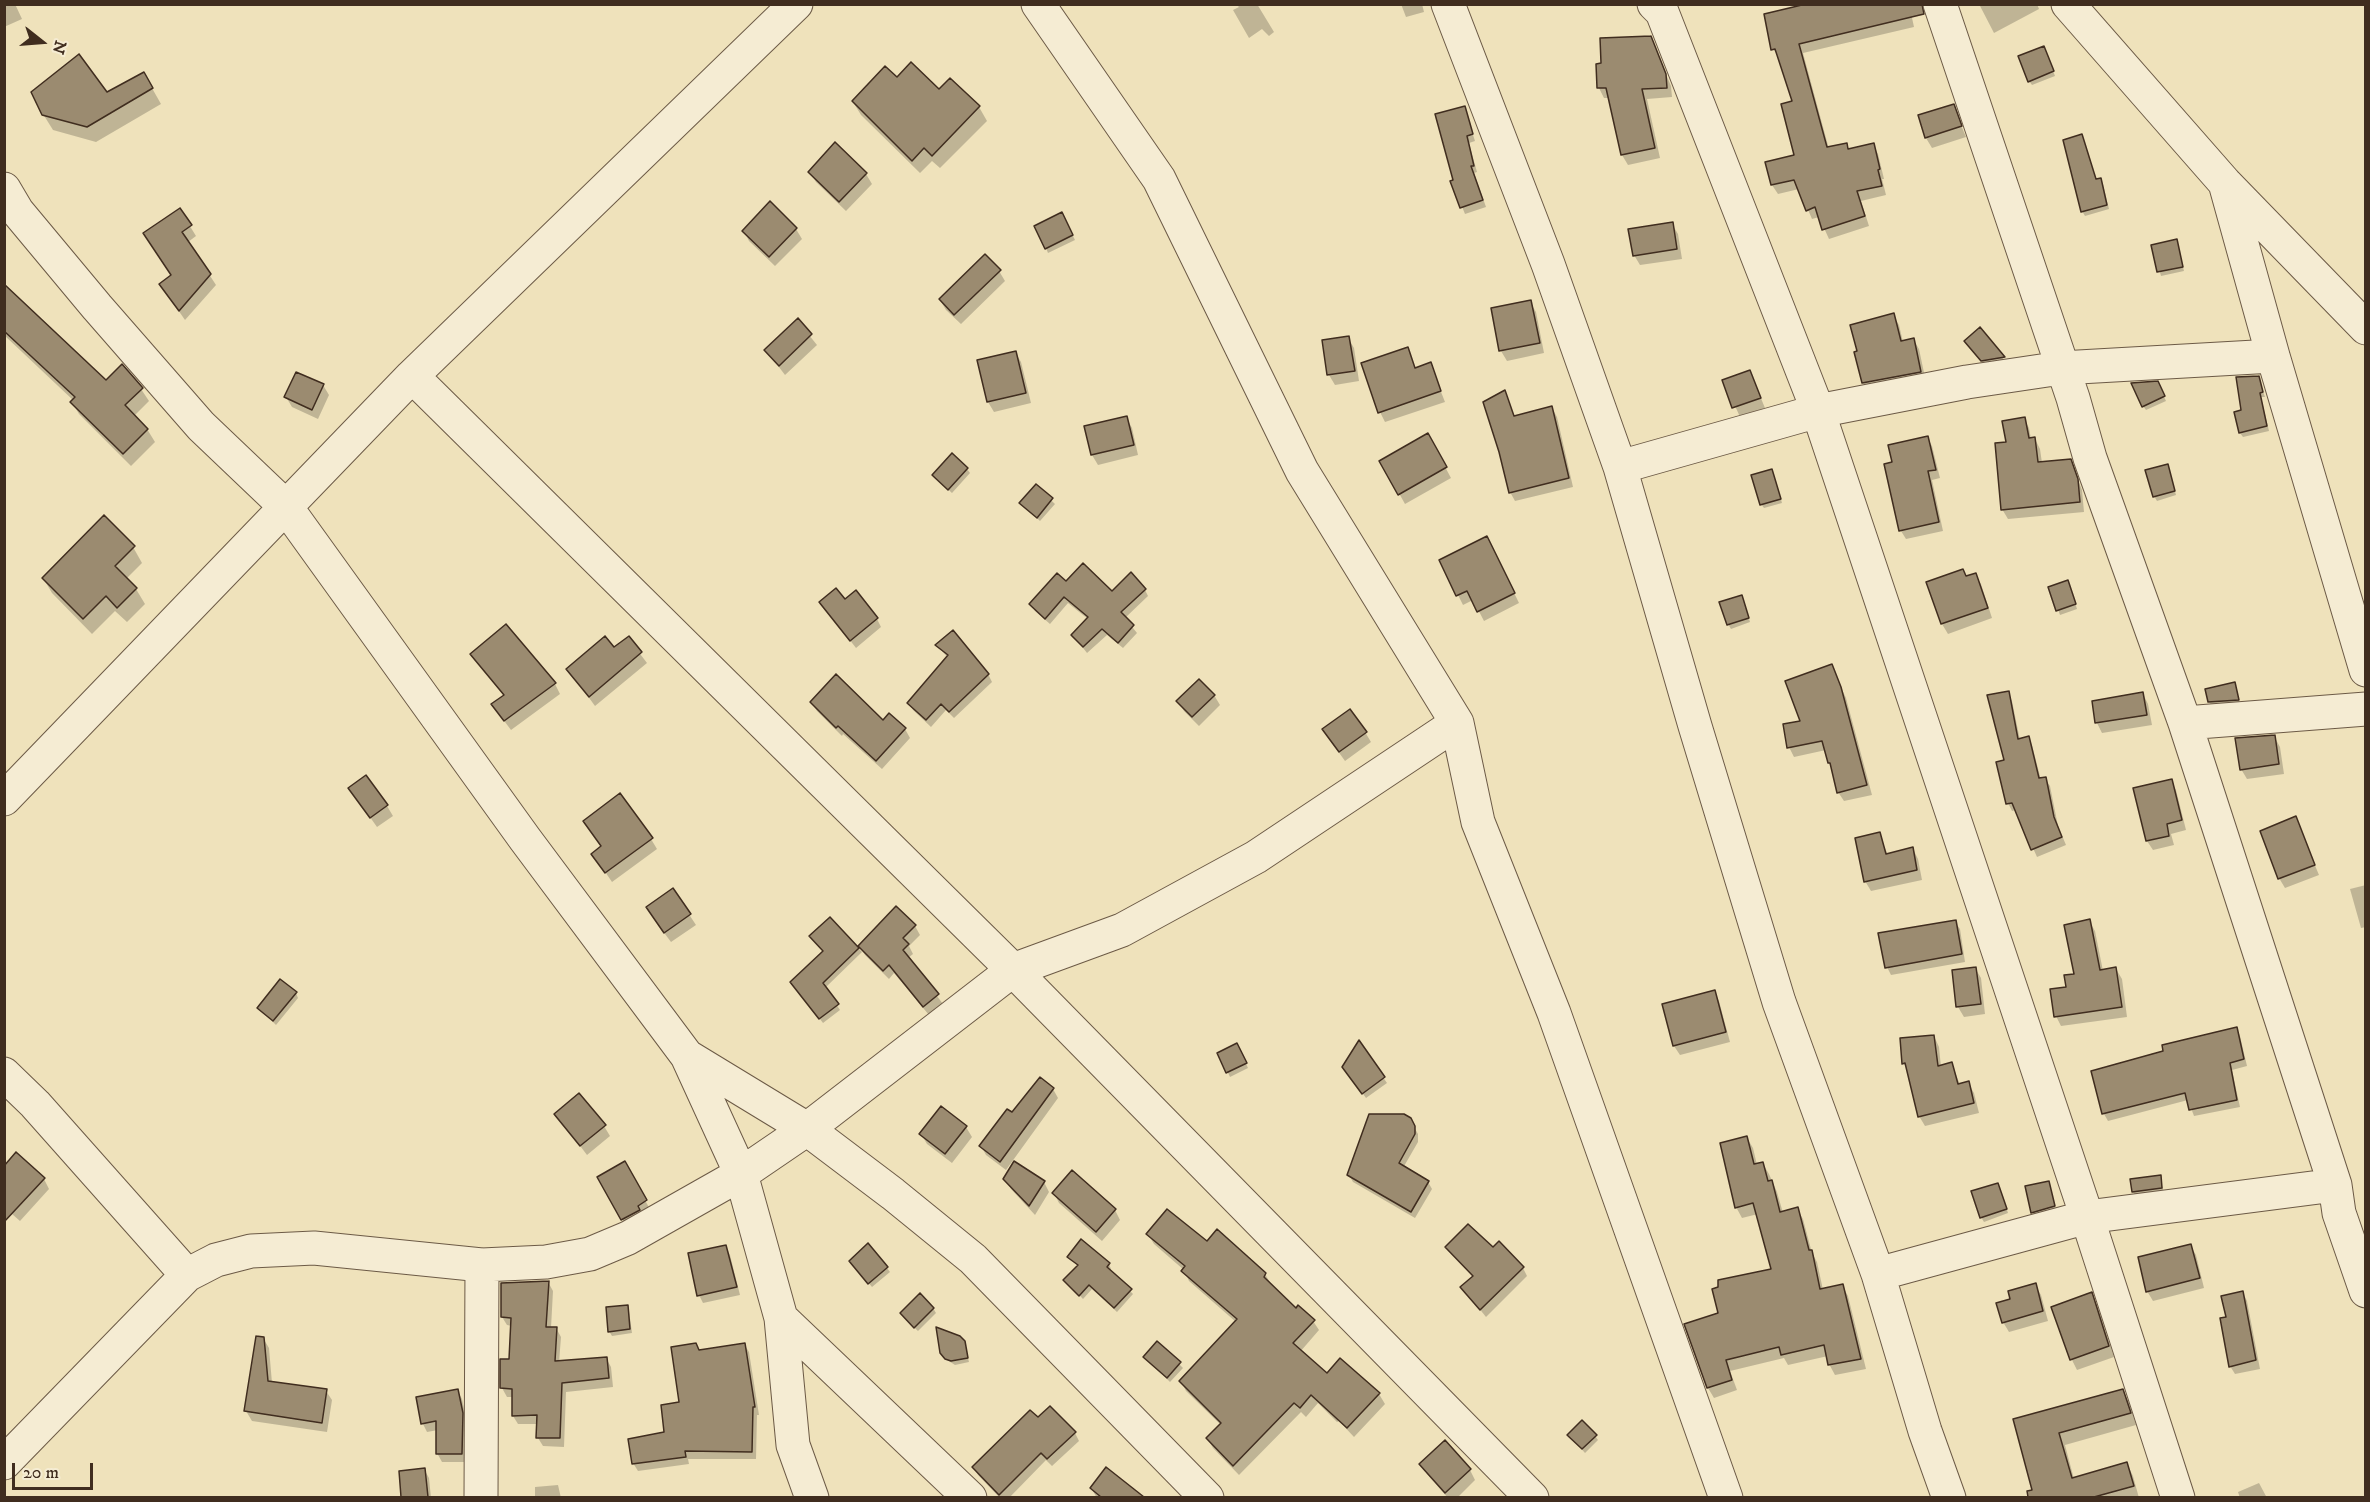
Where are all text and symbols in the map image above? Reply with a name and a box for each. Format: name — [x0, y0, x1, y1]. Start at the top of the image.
north arrow — [12, 12, 72, 72]
text: N — [48, 38, 71, 56]
scale bar — [15, 1451, 96, 1489]
text: 20 m — [23, 1462, 59, 1484]

